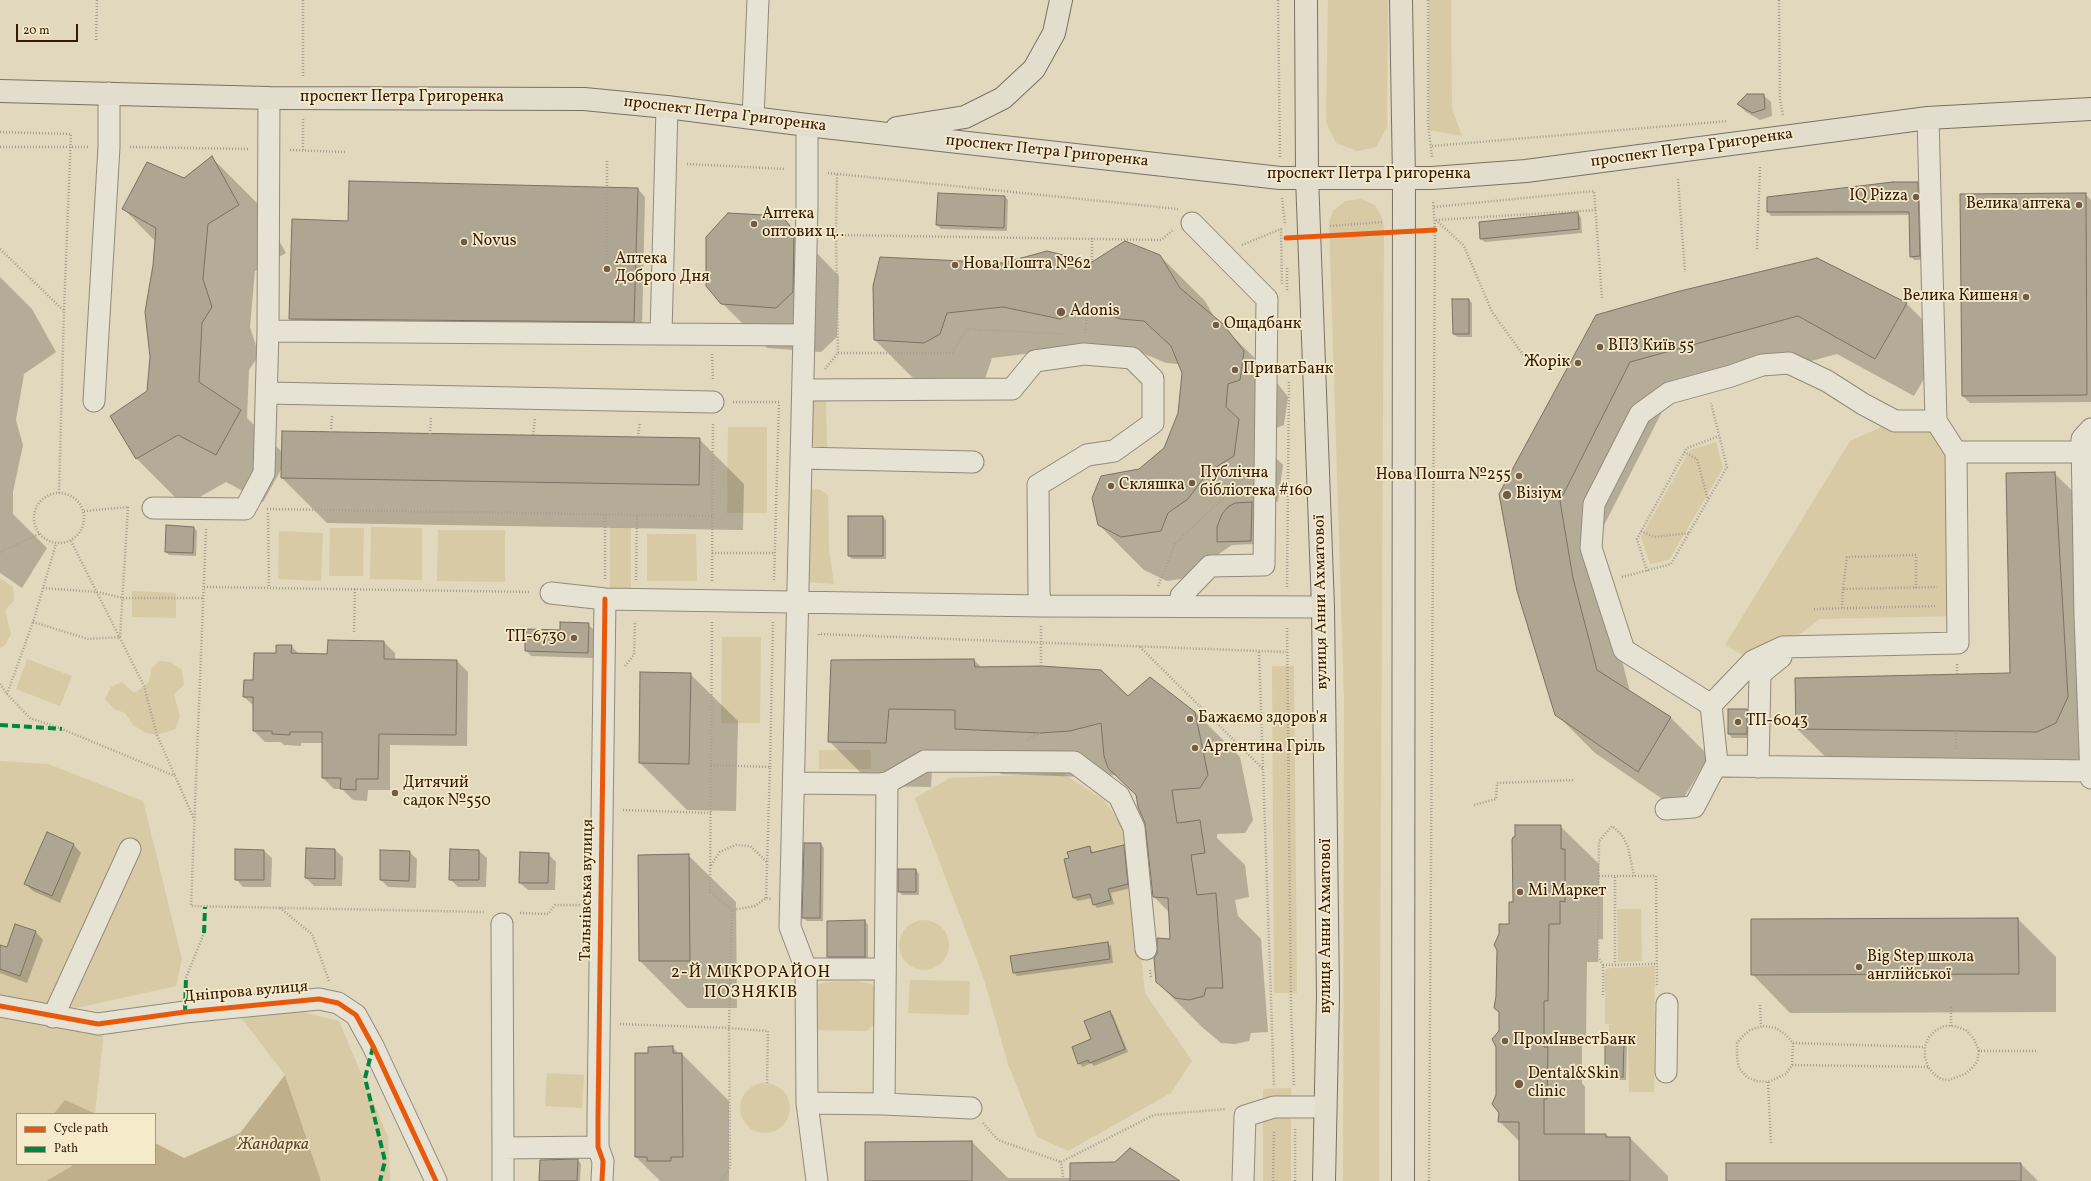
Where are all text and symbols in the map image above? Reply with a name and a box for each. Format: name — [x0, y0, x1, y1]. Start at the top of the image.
scale bar — [18, 16, 80, 42]
text: 20 m — [23, 23, 50, 39]
street label: проспект Петра Григоренка — [300, 88, 504, 108]
street label: проспект Петра Григоренка — [623, 93, 827, 137]
street label: проспект Петра Григоренка — [1590, 125, 1794, 173]
street label: проспект Петра Григоренка — [945, 132, 1149, 172]
street label: проспект Петра Григоренка — [1267, 165, 1471, 185]
place label: IQ Pizza — [1849, 187, 1908, 207]
marker: IQ Pizza — [1911, 192, 1921, 202]
place label: Велика аптека — [1966, 195, 2071, 215]
marker: Велика аптека — [2074, 200, 2084, 210]
place label: Аптека оптових ц‥ — [762, 205, 844, 243]
marker: Аптека оптових ц‥ — [749, 219, 759, 229]
place label: Novus — [472, 232, 517, 252]
marker: Novus — [459, 237, 469, 247]
place label: Аптека Доброго Дня — [615, 250, 709, 288]
place label: Нова Пошта №62 — [963, 255, 1091, 275]
marker: Нова Пошта №62 — [950, 260, 960, 270]
marker: Аптека Доброго Дня — [602, 264, 612, 274]
place label: Велика Кишеня — [1903, 287, 2018, 307]
marker: Велика Кишеня — [2021, 292, 2031, 302]
place label: Adonis — [1070, 302, 1120, 322]
marker: Adonis — [1055, 306, 1067, 318]
place label: Ощадбанк — [1224, 315, 1301, 335]
marker: Ощадбанк — [1211, 320, 1221, 330]
place label: ВПЗ Київ 55 — [1608, 337, 1694, 357]
marker: ВПЗ Київ 55 — [1595, 342, 1605, 352]
place label: Жорік — [1524, 353, 1570, 373]
marker: Жорік — [1573, 358, 1583, 368]
place label: ПриватБанк — [1243, 360, 1333, 380]
marker: ПриватБанк — [1230, 365, 1240, 375]
place label: Публічна бібліотека #160 — [1200, 464, 1312, 502]
place label: Нова Пошта №255 — [1376, 466, 1511, 486]
marker: Нова Пошта №255 — [1514, 471, 1524, 481]
place label: Скляшка — [1119, 476, 1185, 496]
marker: Публічна бібліотека #160 — [1187, 478, 1197, 488]
marker: Скляшка — [1106, 481, 1116, 491]
place label: Візіум — [1516, 485, 1562, 505]
marker: Візіум — [1501, 489, 1513, 501]
street label: вулиця Анни Ахматової — [1311, 514, 1333, 690]
place label: ТП-6730 — [506, 628, 566, 648]
marker: ТП-6730 — [569, 633, 579, 643]
place label: Бажаємо здоров'я — [1198, 709, 1327, 729]
place label: ТП-6043 — [1746, 712, 1808, 732]
marker: Бажаємо здоров'я — [1185, 714, 1195, 724]
marker: ТП-6043 — [1733, 717, 1743, 727]
place label: Аргентина Гріль — [1203, 738, 1325, 758]
marker: Аргентина Гріль — [1190, 743, 1200, 753]
place label: Дитячий садок №550 — [403, 774, 491, 812]
marker: Дитячий садок №550 — [390, 788, 400, 798]
street label: Тальнівська вулиця — [577, 819, 599, 961]
street label: вулиця Анни Ахматової — [1317, 838, 1337, 1014]
place label: Мі Маркет — [1528, 882, 1606, 902]
marker: Мі Маркет — [1515, 887, 1525, 897]
place label: Big Step школа англiйськоï — [1867, 948, 1974, 986]
marker: Big Step школа англiйськоï — [1854, 962, 1864, 972]
district label: 2-Й МІКРОРАЙОН ПОЗНЯКІВ — [671, 964, 831, 1004]
street label: Дніпрова вулиця — [183, 978, 309, 1008]
place label: ПромІнвестБанк — [1513, 1031, 1636, 1051]
marker: ПромІнвестБанк — [1500, 1036, 1510, 1046]
place label: Dental&Skin clinic — [1528, 1065, 1619, 1103]
marker: Dental&Skin clinic — [1513, 1078, 1525, 1090]
legend — [16, 1113, 156, 1165]
text: Cycle path — [54, 1121, 109, 1137]
water label: Жандарка — [237, 1136, 309, 1156]
text: Path — [54, 1141, 78, 1157]

